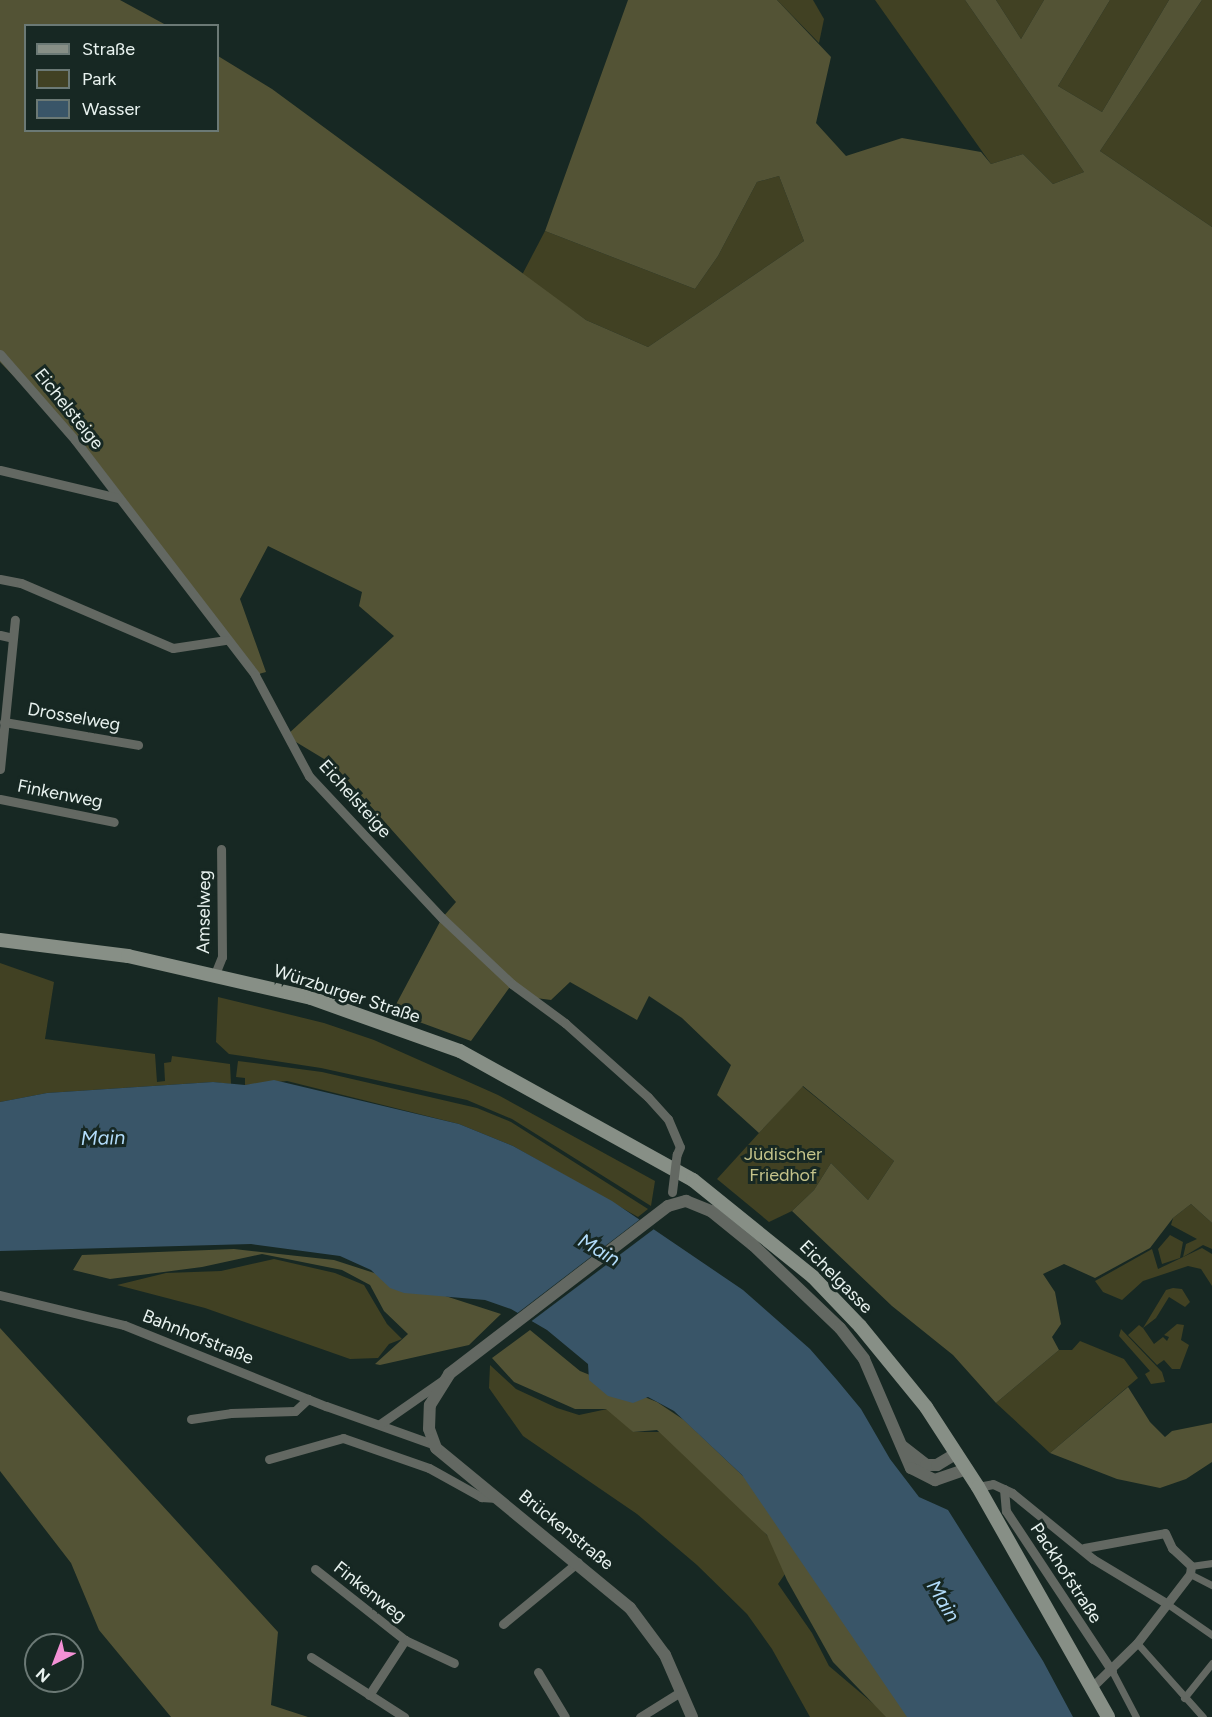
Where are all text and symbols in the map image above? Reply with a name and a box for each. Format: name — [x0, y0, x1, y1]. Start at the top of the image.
legend — [24, 24, 219, 132]
text: Straße — [82, 38, 135, 60]
text: Park — [82, 68, 116, 90]
text: Wasser — [82, 98, 140, 120]
street label: Eichelsteige — [30, 364, 108, 454]
street label: Drosselweg — [26, 698, 122, 736]
street label: Eichelsteige — [314, 755, 396, 843]
street label: Finkenweg — [15, 775, 105, 813]
street label: Amselweg — [192, 870, 216, 954]
street label: Würzburger Straße — [271, 960, 423, 1028]
water label: Main — [81, 1126, 125, 1150]
park label: Jüdischer Friedhof — [744, 1144, 822, 1186]
water label: Main — [574, 1228, 624, 1272]
street label: Eichelgasse — [795, 1236, 877, 1318]
street label: Bahnhofstraße — [139, 1305, 257, 1369]
street label: Brückenstraße — [514, 1485, 618, 1575]
street label: Packhofstraße — [1026, 1519, 1106, 1627]
street label: Finkenweg — [329, 1557, 411, 1627]
water label: Main — [921, 1576, 965, 1626]
north arrow — [24, 1633, 84, 1693]
text: N — [32, 1664, 54, 1686]

